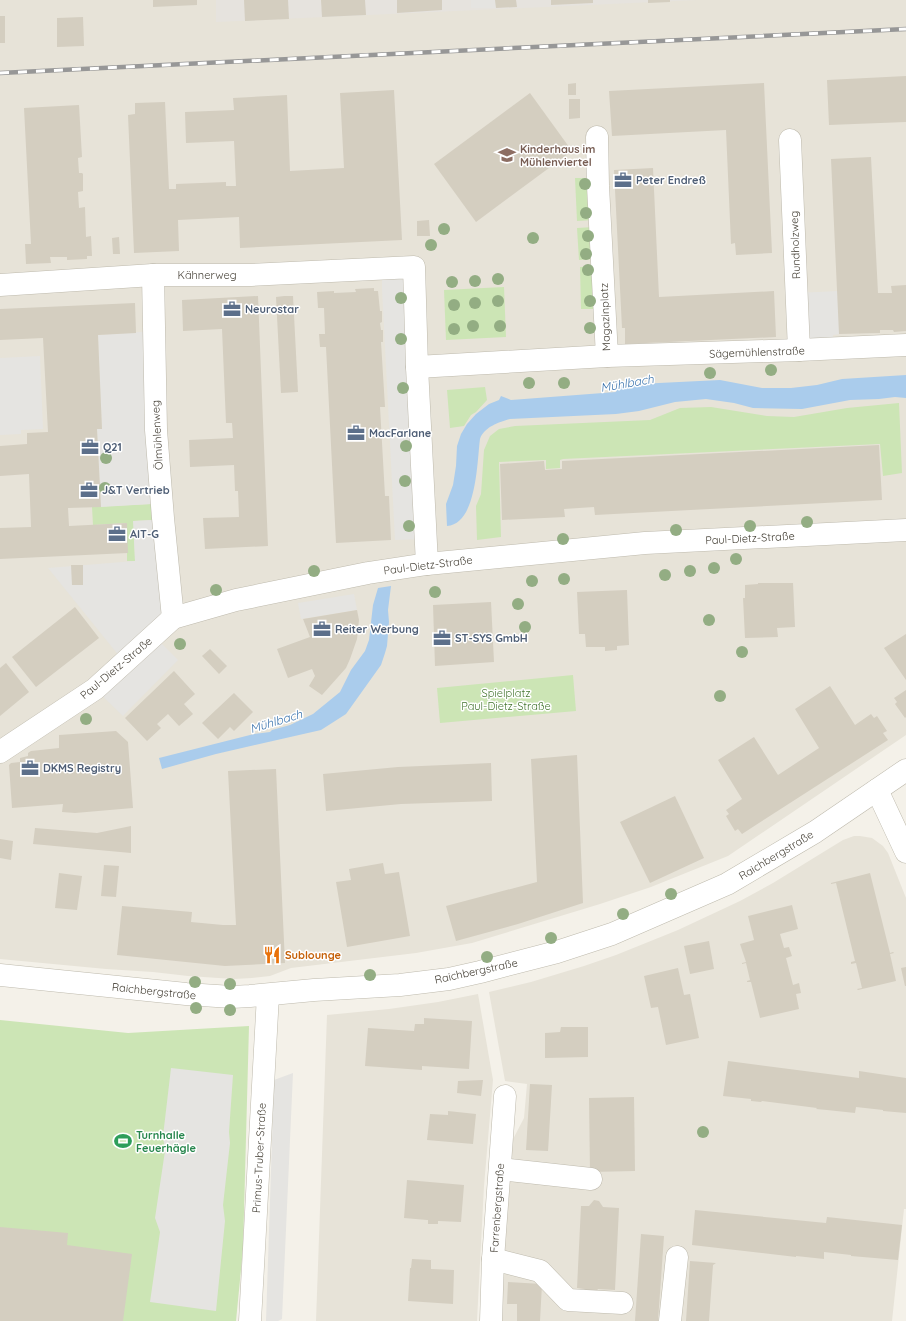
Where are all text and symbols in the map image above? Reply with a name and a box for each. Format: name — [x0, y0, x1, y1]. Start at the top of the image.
place label: Kinderhaus im Mühlenviertel — [520, 142, 595, 169]
school or university icon: Kinderhaus im Mühlenviertel — [497, 145, 517, 165]
office icon: Peter Endreß — [613, 170, 633, 190]
place label: Peter Endreß — [636, 173, 706, 187]
street label: Rundholzweg — [787, 211, 803, 279]
street label: Kähnerweg — [178, 268, 237, 282]
street label: Magazinplatz — [597, 283, 613, 351]
office icon: Neurostar — [222, 299, 242, 319]
place label: Neurostar — [245, 302, 299, 316]
street label: Sägemühlenstraße — [709, 343, 805, 361]
water label: Mühlbach — [599, 371, 655, 395]
street label: Ölmühlenweg — [148, 400, 166, 470]
office icon: MacFarlane — [346, 423, 366, 443]
place label: MacFarlane — [369, 426, 432, 440]
office icon: Q21 — [80, 437, 100, 457]
place label: Q21 — [103, 440, 122, 454]
office icon: J&T Vertrieb — [79, 480, 99, 500]
place label: J&T Vertrieb — [102, 483, 170, 497]
office icon: AIT-G — [107, 524, 127, 544]
place label: AIT-G — [130, 527, 159, 541]
street label: Paul-Dietz-Straße — [705, 529, 795, 547]
street label: Paul-Dietz-Straße — [383, 553, 473, 577]
office icon: Reiter Werbung — [312, 619, 332, 639]
place label: Reiter Werbung — [335, 622, 419, 636]
office icon: ST-SYS GmbH — [432, 628, 452, 648]
place label: ST-SYS GmbH — [455, 631, 528, 645]
street label: Paul-Dietz-Straße — [77, 634, 155, 702]
park label: Spielplatz Paul-Dietz-Straße — [461, 686, 551, 713]
water label: Mühlbach — [248, 706, 304, 736]
office icon: DKMS Registry — [20, 758, 40, 778]
place label: DKMS Registry — [43, 761, 121, 775]
street label: Raichbergstraße — [736, 827, 816, 883]
restaurant icon: Sublounge — [262, 945, 282, 965]
place label: Sublounge — [285, 948, 341, 962]
street label: Raichbergstraße — [433, 955, 519, 987]
street label: Raichbergstraße — [111, 980, 197, 1002]
street label: Primus-Truber-Straße — [249, 1103, 269, 1213]
place label: Turnhalle Feuerhägle — [136, 1128, 196, 1155]
sports icon: Turnhalle Feuerhägle — [113, 1131, 133, 1151]
street label: Farrenbergstraße — [487, 1163, 507, 1253]

